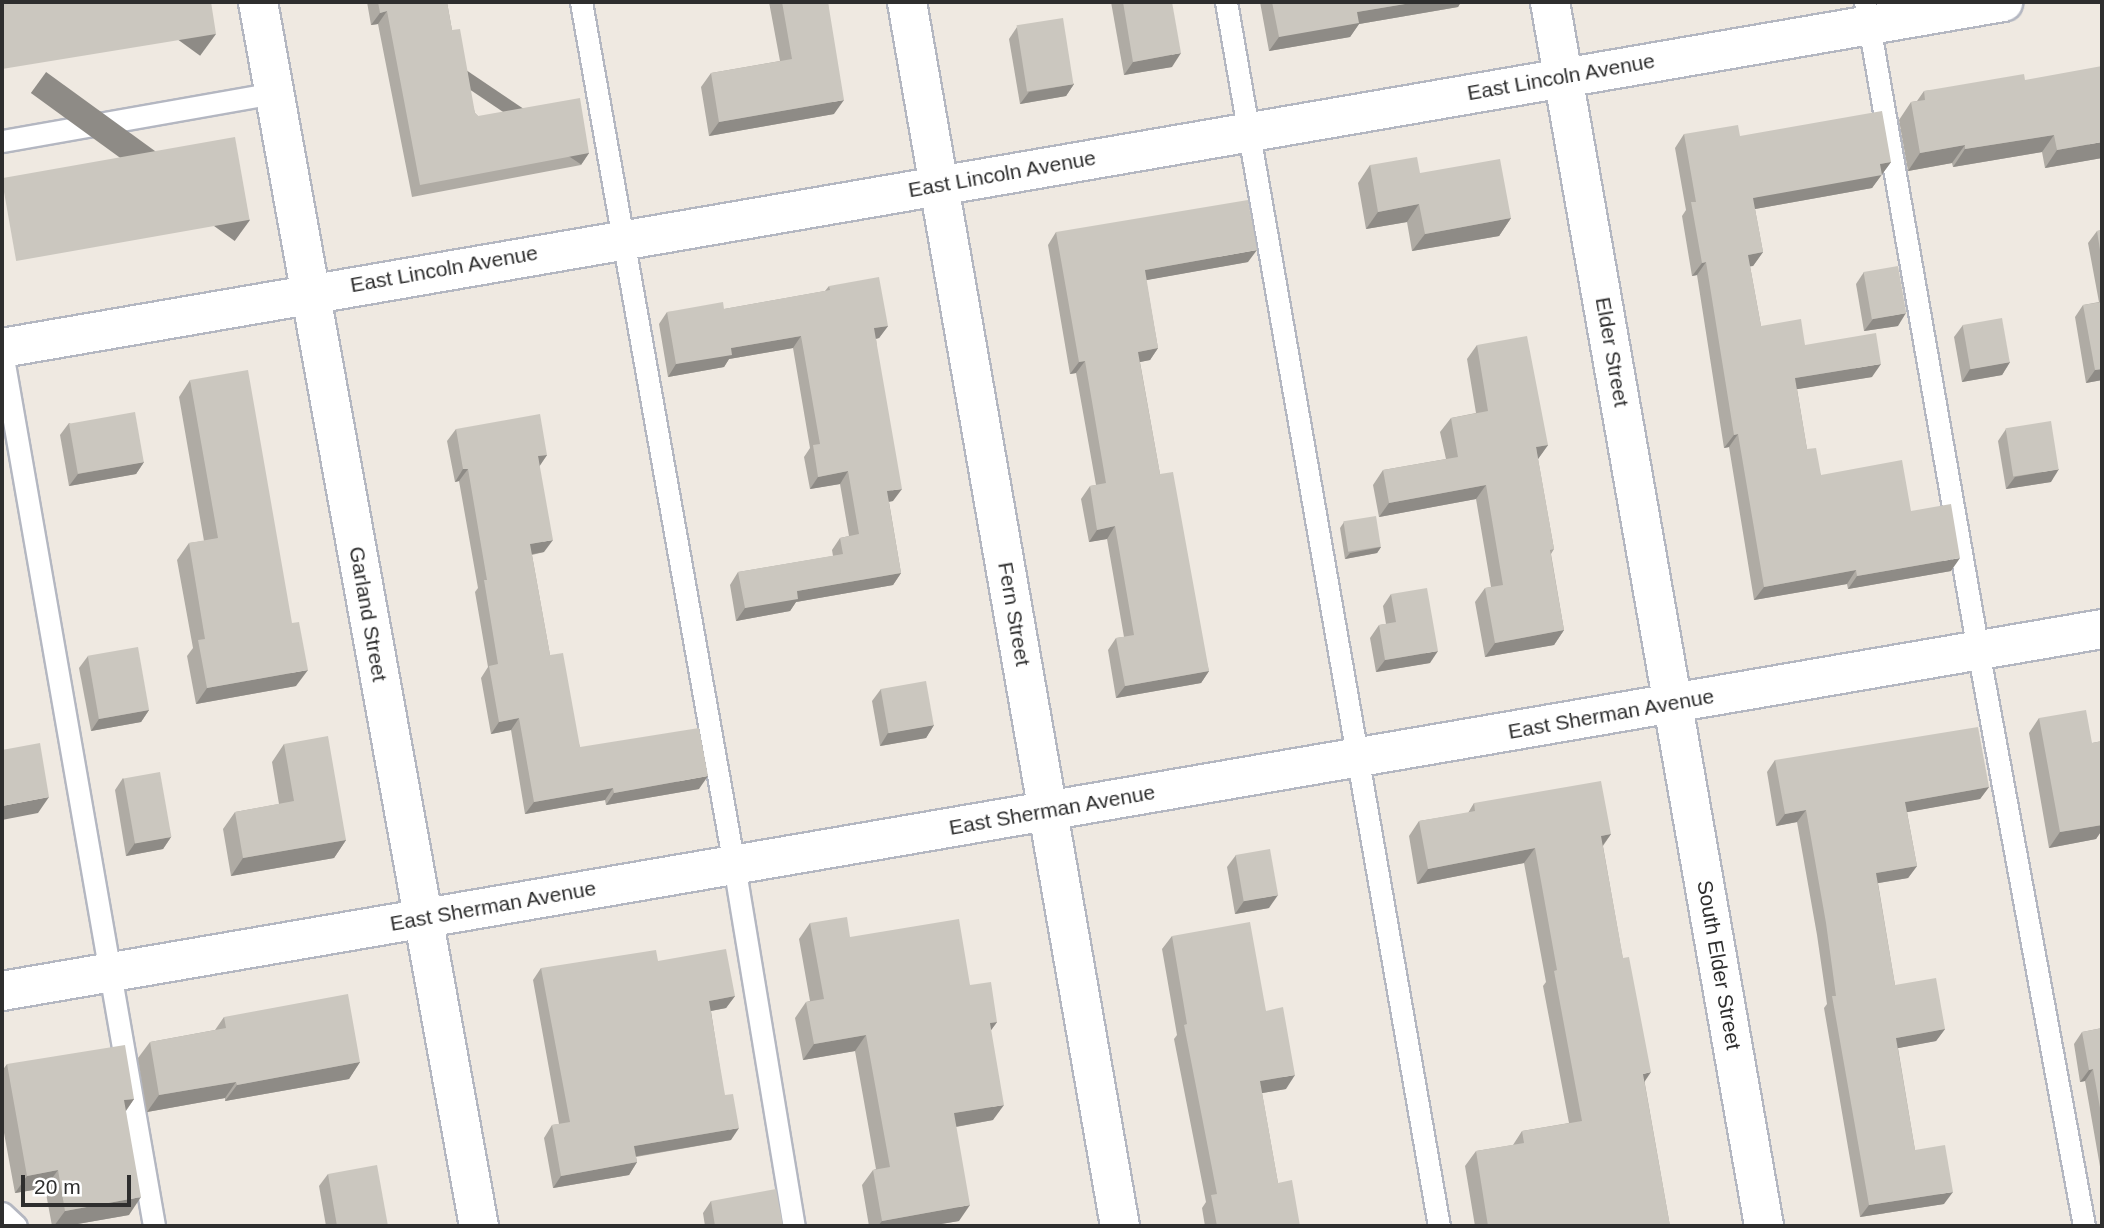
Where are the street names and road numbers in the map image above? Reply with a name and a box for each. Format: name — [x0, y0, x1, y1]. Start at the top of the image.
street label: East Lincoln Avenue — [1465, 48, 1657, 106]
street label: East Lincoln Avenue — [906, 145, 1098, 203]
street label: East Lincoln Avenue — [348, 240, 540, 298]
street label: Elder Street — [1590, 295, 1634, 409]
street label: Garland Street — [344, 545, 392, 683]
street label: Fern Street — [992, 560, 1036, 668]
street label: East Sherman Avenue — [1506, 683, 1716, 745]
street label: East Sherman Avenue — [947, 779, 1157, 841]
street label: East Sherman Avenue — [388, 875, 598, 937]
street label: South Elder Street — [1692, 878, 1746, 1052]

